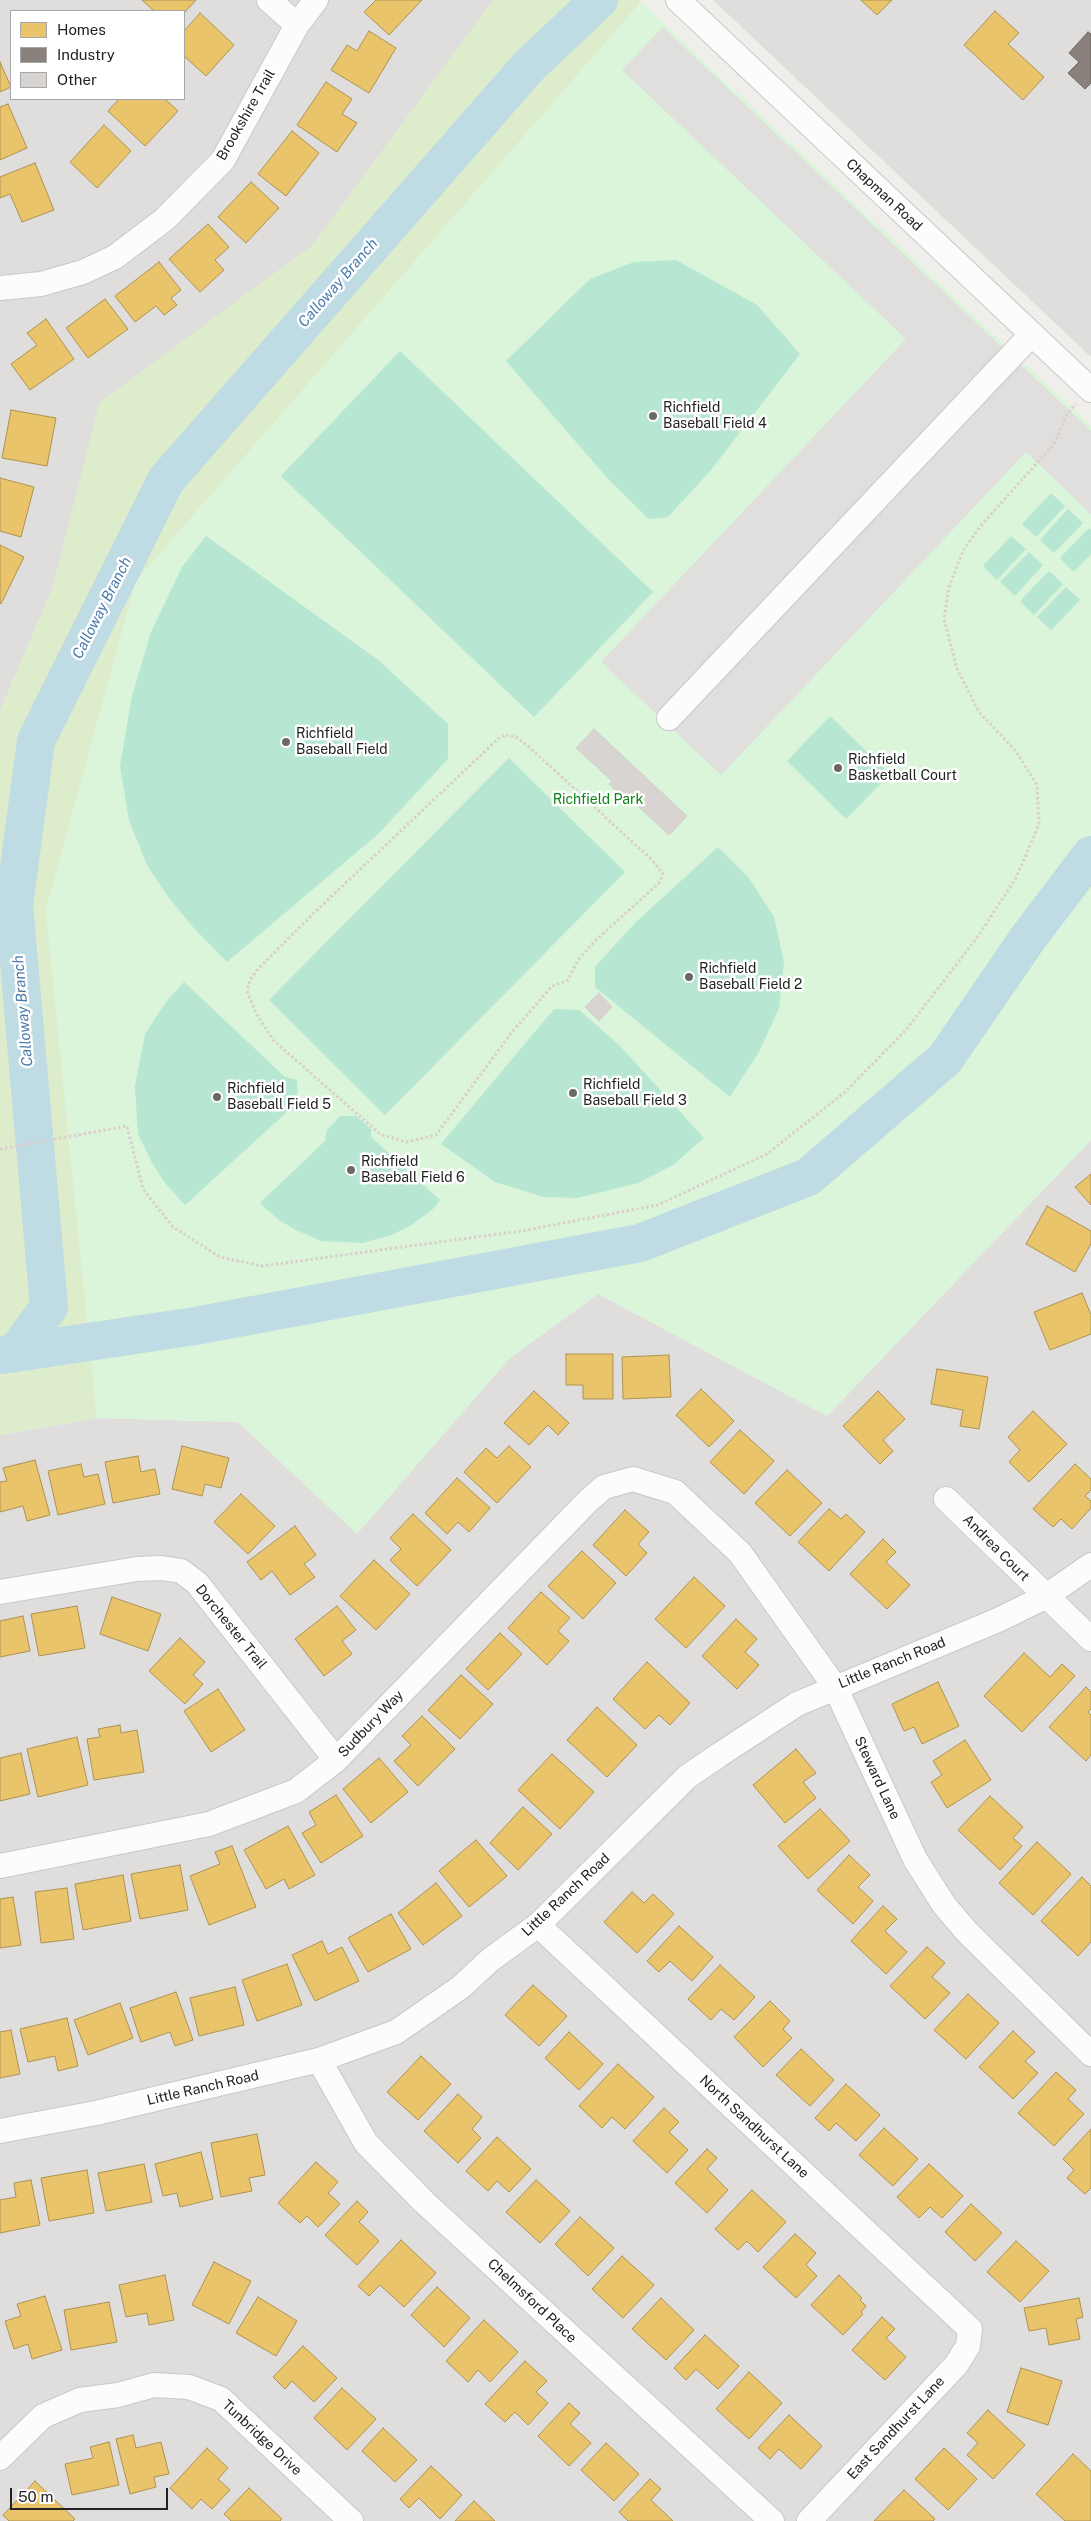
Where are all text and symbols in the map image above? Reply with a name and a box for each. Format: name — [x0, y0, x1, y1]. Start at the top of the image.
legend — [10, 10, 185, 100]
text: Homes — [57, 21, 106, 38]
text: Industry — [57, 46, 115, 63]
street label: Brookshire Trail — [213, 67, 279, 163]
text: Other — [57, 71, 97, 88]
street label: Chapman Road — [842, 155, 926, 235]
water label: Calloway Branch — [295, 235, 381, 331]
place label: Richfield Baseball Field 4 — [663, 400, 767, 432]
marker: Richfield Baseball Field 4 — [647, 410, 659, 422]
water label: Calloway Branch — [69, 554, 135, 662]
place label: Richfield Baseball Field — [296, 726, 388, 759]
marker: Richfield Baseball Field — [280, 736, 292, 748]
place label: Richfield Basketball Court — [848, 752, 957, 784]
marker: Richfield Basketball Court — [832, 762, 844, 774]
park label: Richfield Park — [553, 792, 643, 808]
water label: Calloway Branch — [9, 954, 37, 1068]
place label: Richfield Baseball Field 2 — [699, 961, 802, 994]
marker: Richfield Baseball Field 2 — [683, 971, 695, 983]
place label: Richfield Baseball Field 3 — [583, 1077, 687, 1110]
place label: Richfield Baseball Field 5 — [227, 1081, 331, 1114]
marker: Richfield Baseball Field 3 — [567, 1087, 579, 1099]
marker: Richfield Baseball Field 5 — [211, 1091, 223, 1103]
place label: Richfield Baseball Field 6 — [361, 1154, 465, 1186]
marker: Richfield Baseball Field 6 — [345, 1164, 357, 1176]
street label: Andrea Court — [959, 1511, 1033, 1585]
street label: Dorchester Trail — [192, 1581, 270, 1673]
street label: Little Ranch Road — [836, 1634, 948, 1692]
street label: Sudbury Way — [335, 1687, 407, 1761]
street label: Steward Lane — [850, 1734, 904, 1822]
street label: Little Ranch Road — [518, 1850, 614, 1940]
street label: Little Ranch Road — [145, 2067, 261, 2109]
street label: North Sandhurst Lane — [696, 2072, 812, 2182]
street label: Chelmsford Place — [484, 2255, 580, 2347]
street label: East Sandhurst Lane — [844, 2373, 948, 2483]
street label: Tunbridge Drive — [219, 2397, 305, 2479]
scale bar — [12, 2478, 170, 2510]
text: 50 m — [18, 2488, 53, 2505]

